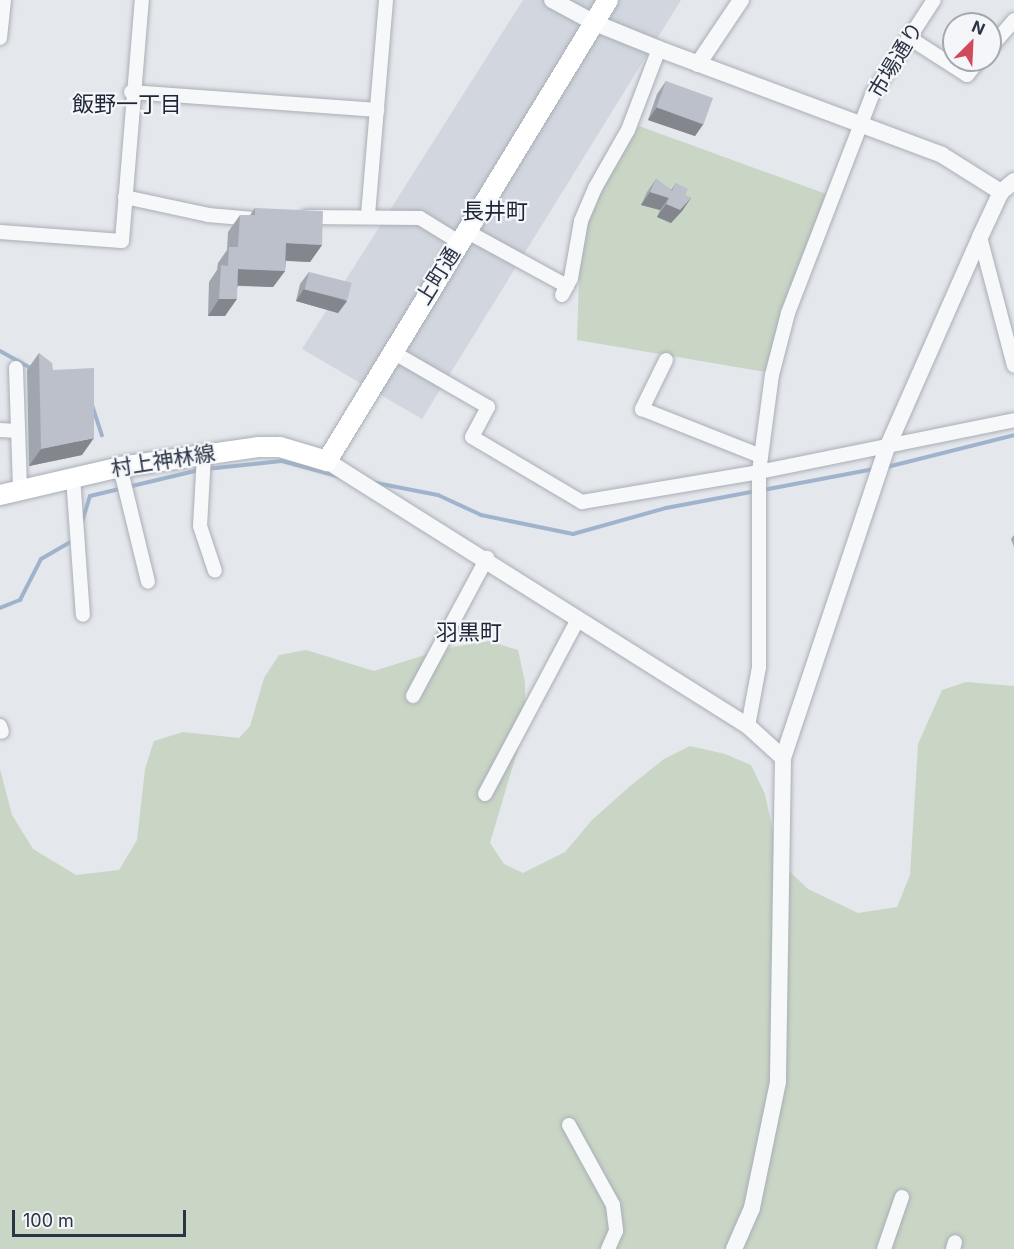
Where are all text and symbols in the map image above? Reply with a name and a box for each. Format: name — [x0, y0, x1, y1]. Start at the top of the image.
north arrow — [942, 12, 1002, 72]
text: N — [969, 16, 988, 39]
street label: 市場通り — [864, 18, 928, 102]
district label: 飯野一丁目 — [72, 92, 182, 118]
district label: 長井町 — [462, 199, 528, 225]
street label: 上町通 — [411, 243, 465, 309]
street label: 村上神林線 — [109, 440, 217, 482]
district label: 羽黒町 — [436, 620, 502, 646]
scale bar — [15, 1198, 189, 1236]
text: 100 m — [23, 1210, 74, 1231]

